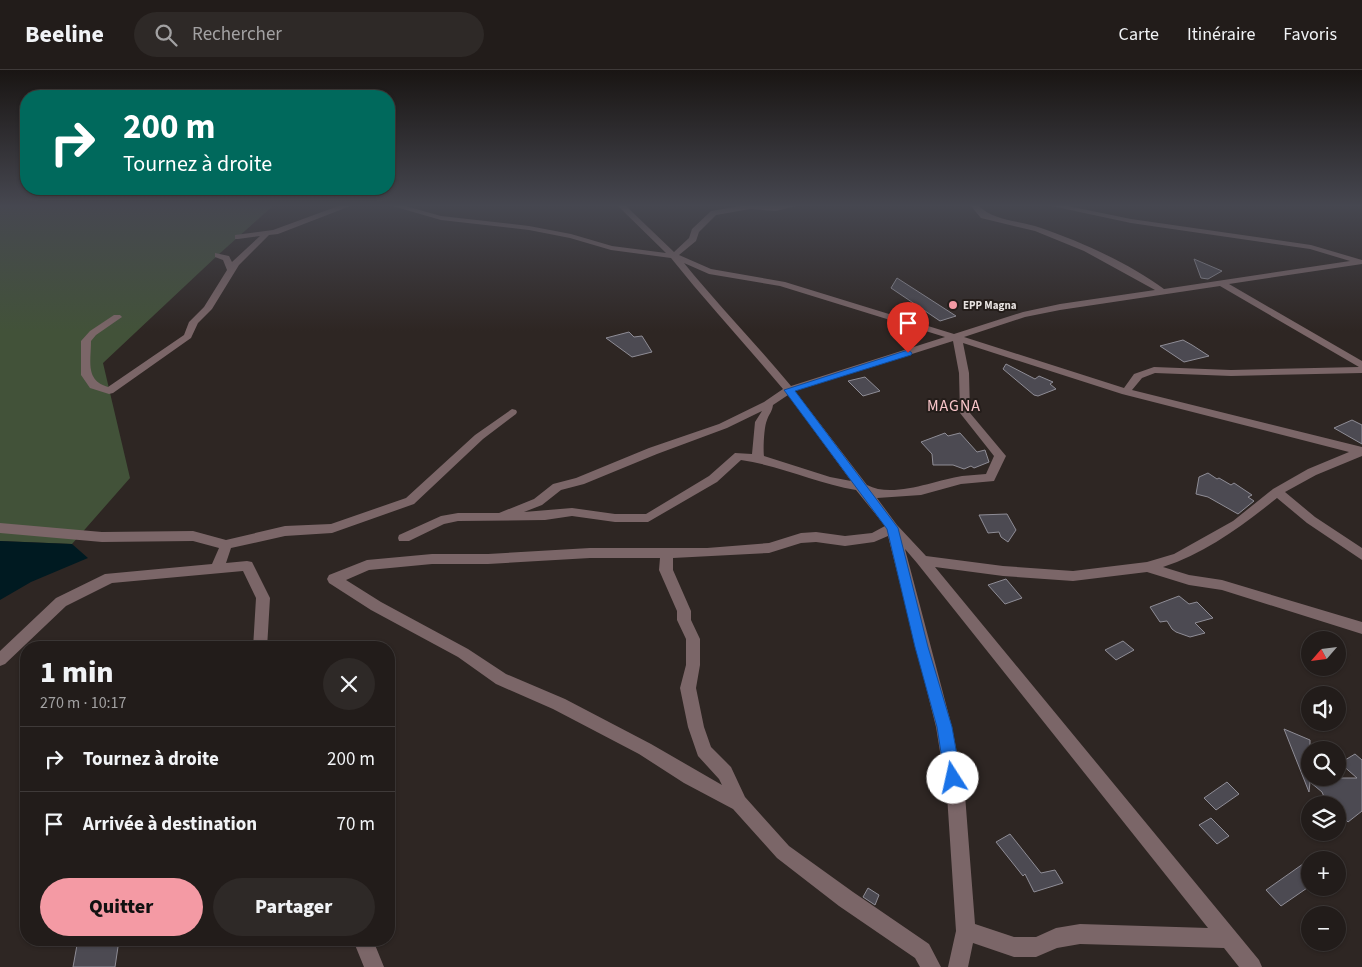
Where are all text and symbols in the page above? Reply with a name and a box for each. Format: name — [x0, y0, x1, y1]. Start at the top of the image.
search box — [134, 12, 484, 57]
text: Beeline — [25, 17, 104, 52]
icon: search — [152, 21, 180, 49]
text: Rechercher — [192, 21, 282, 48]
text: Carte — [1119, 22, 1159, 47]
text: Itinéraire — [1187, 22, 1255, 47]
text: Favoris — [1283, 22, 1337, 47]
text: 200 m — [123, 102, 215, 152]
icon: right — [40, 110, 105, 175]
text: Tournez à droite — [123, 148, 272, 180]
place label: EPP Magna — [963, 298, 1017, 313]
marker: EPP Magna — [947, 299, 959, 311]
pin — [887, 302, 929, 353]
icon: arrive — [894, 309, 922, 337]
district label: MAGNA — [927, 395, 981, 417]
north arrow — [1301, 631, 1346, 676]
map controls — [1301, 631, 1346, 951]
text: 1 min — [40, 651, 114, 694]
button: close — [323, 658, 375, 710]
button: sound — [1301, 686, 1346, 731]
text: 270 m · 10:17 — [40, 692, 127, 714]
button: search — [1301, 741, 1346, 786]
icon: right — [40, 745, 68, 773]
text: Tournez à droite — [83, 746, 219, 773]
text: 200 m — [327, 746, 375, 773]
position arrow — [926, 751, 978, 803]
button: layers — [1301, 796, 1346, 841]
icon: arrive — [40, 810, 68, 838]
text: Arrivée à destination — [83, 811, 257, 838]
text: 70 m — [337, 811, 375, 838]
button: + — [1301, 851, 1346, 896]
button: Quitter — [40, 878, 203, 936]
button: Partager — [213, 878, 375, 936]
button: − — [1301, 906, 1346, 951]

